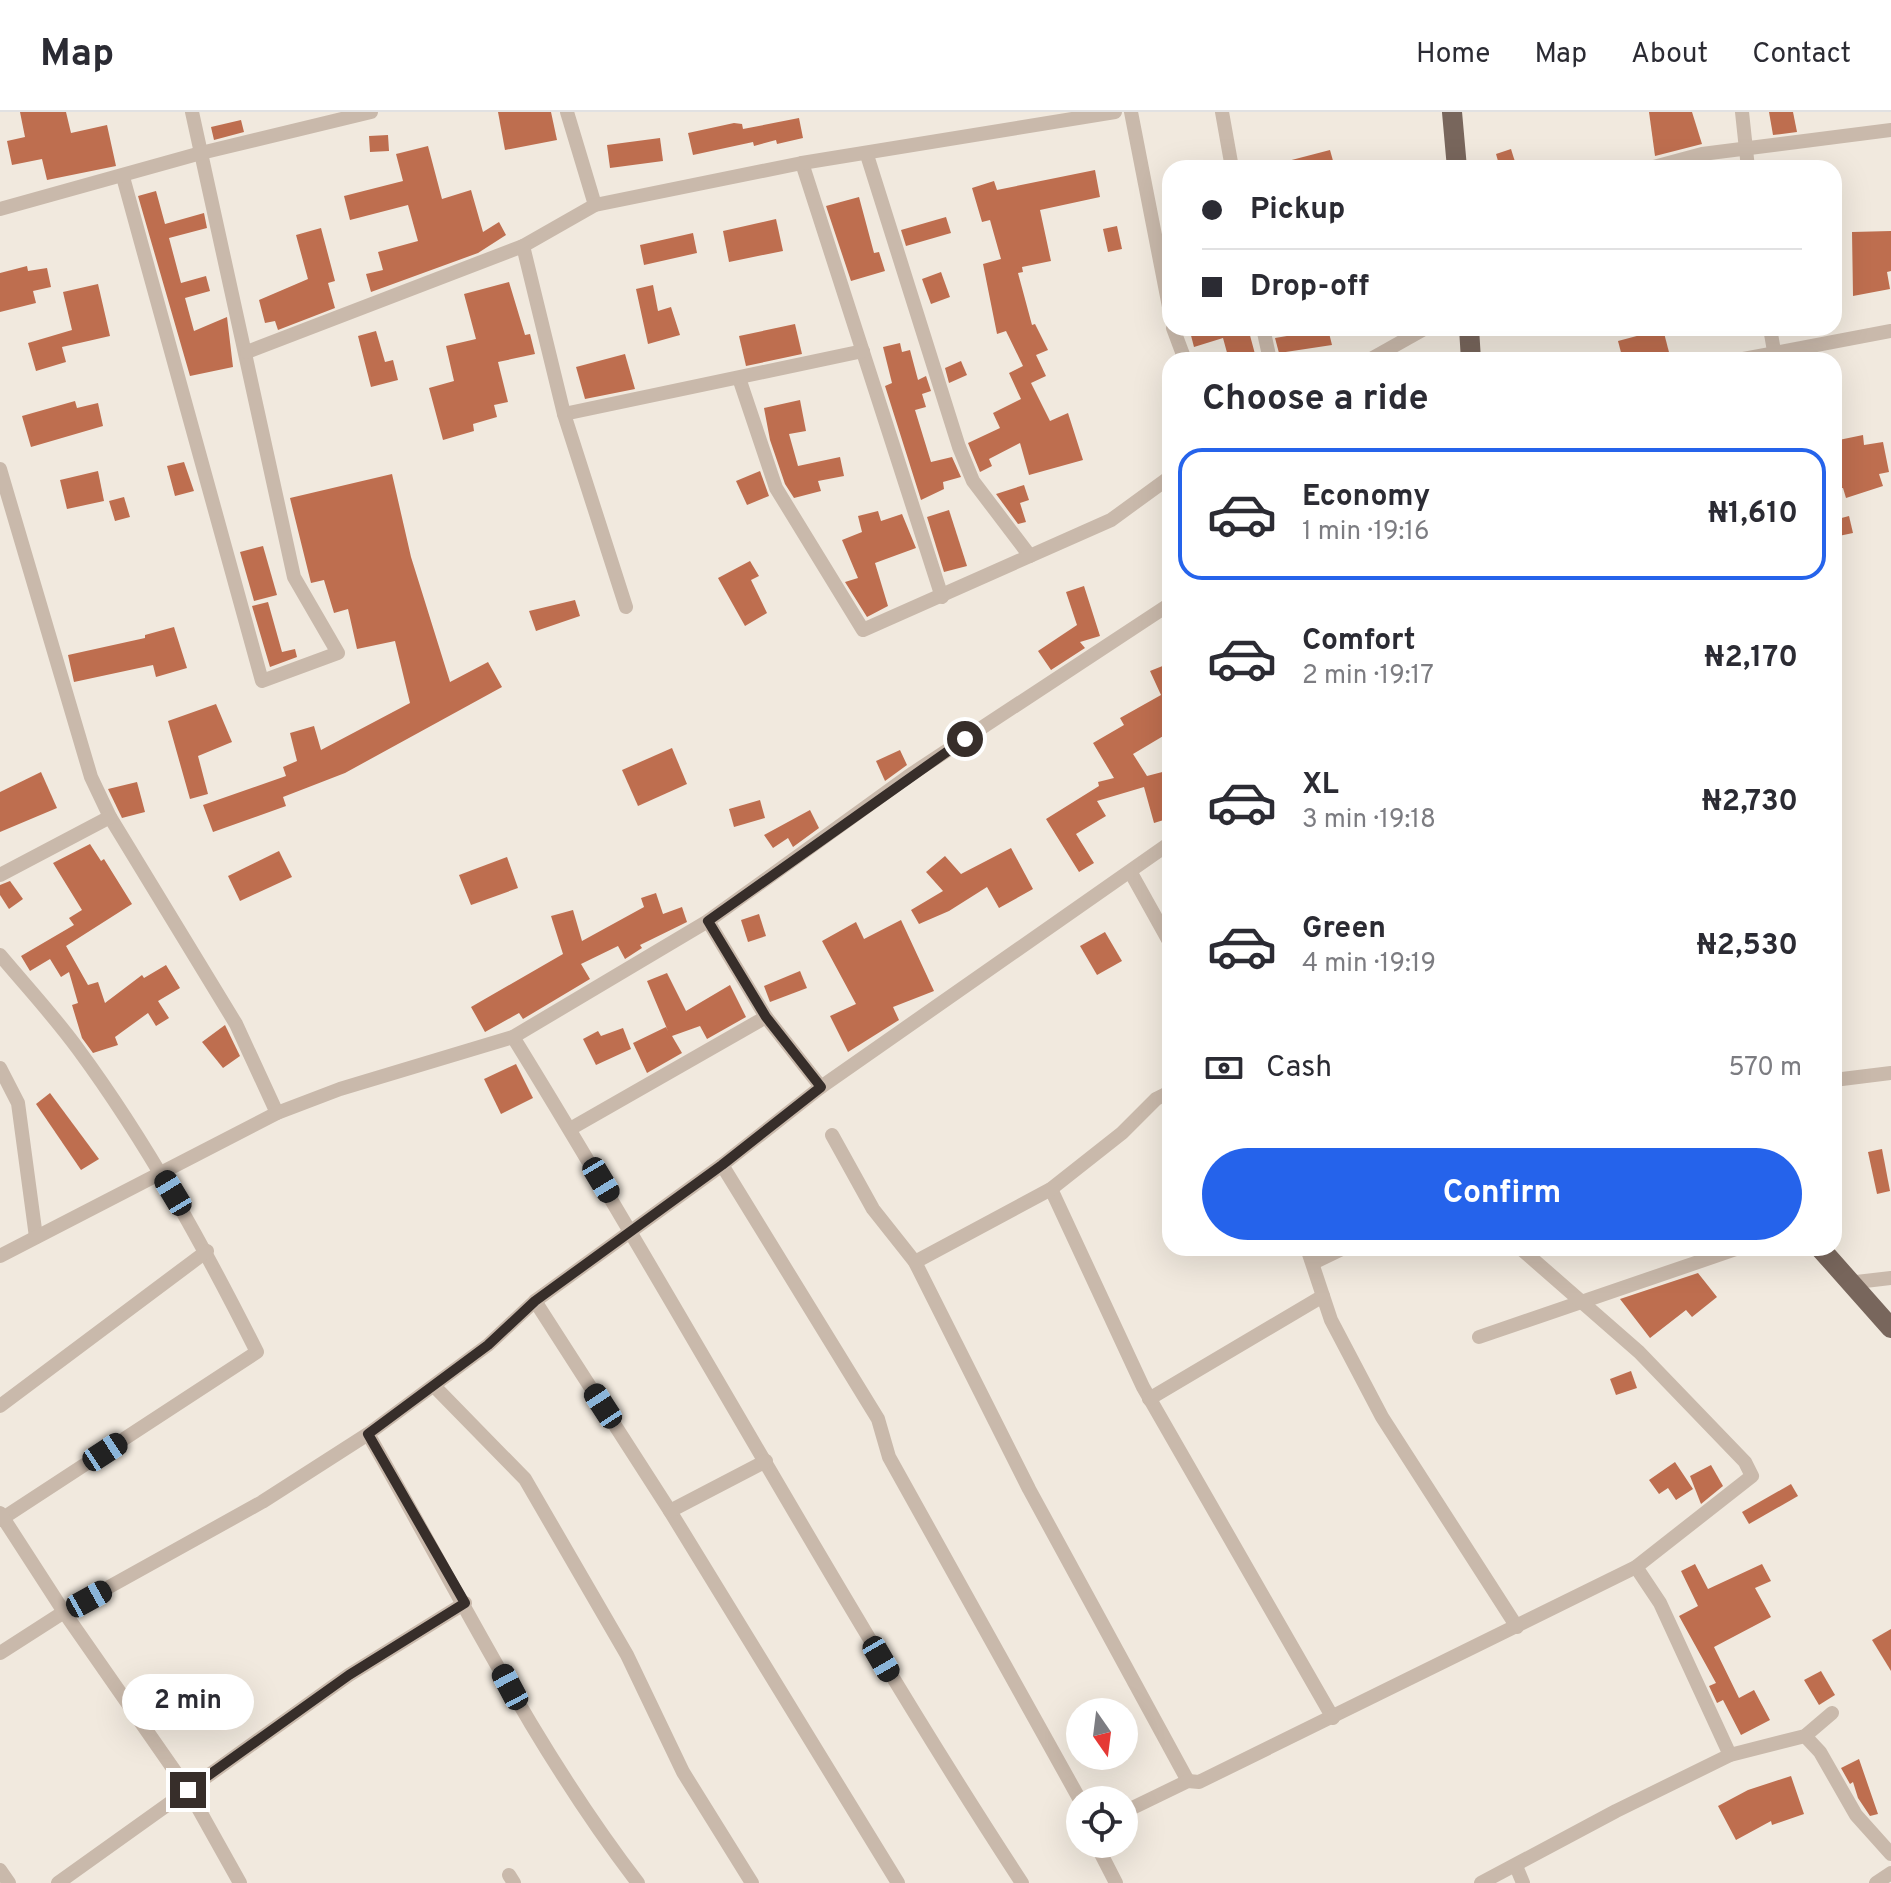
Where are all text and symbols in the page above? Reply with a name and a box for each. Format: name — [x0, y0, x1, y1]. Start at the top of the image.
text: Map — [40, 31, 114, 80]
text: Home — [1416, 37, 1490, 73]
text: Map — [1534, 37, 1587, 73]
text: About — [1631, 37, 1708, 73]
text: Contact — [1752, 37, 1851, 73]
text: Pickup — [1250, 192, 1345, 229]
text: Drop-off — [1250, 269, 1369, 306]
text: Choose a ride — [1202, 377, 1428, 423]
icon: car — [1206, 478, 1278, 550]
text: Economy — [1302, 479, 1430, 516]
text: ₦1,610 — [1708, 496, 1798, 533]
text: 1 min · 19:16 — [1302, 516, 1430, 549]
icon: car — [1206, 622, 1278, 694]
text: Comfort — [1302, 623, 1415, 660]
text: ₦2,170 — [1704, 640, 1798, 677]
text: 2 min · 19:17 — [1302, 660, 1434, 693]
route start — [947, 721, 983, 757]
icon: car — [1206, 766, 1278, 838]
text: XL — [1302, 767, 1339, 804]
text: ₦2,730 — [1702, 784, 1798, 821]
text: 3 min · 19:18 — [1302, 804, 1436, 837]
icon: car — [1206, 910, 1278, 982]
text: Green — [1302, 911, 1386, 948]
text: ₦2,530 — [1697, 928, 1798, 965]
text: 4 min · 19:19 — [1302, 948, 1436, 981]
icon: cash — [1202, 1046, 1246, 1090]
text: Cash — [1266, 1050, 1332, 1087]
text: 570 m — [1728, 1052, 1802, 1085]
button: Confirm — [1202, 1148, 1802, 1240]
car — [578, 1153, 624, 1207]
car — [150, 1166, 196, 1220]
car — [580, 1379, 626, 1433]
car — [78, 1429, 132, 1475]
car — [62, 1577, 116, 1621]
car — [859, 1632, 903, 1686]
car — [488, 1660, 532, 1714]
callout: 2 min — [122, 1674, 254, 1730]
text: 2 min — [154, 1685, 222, 1718]
north arrow — [1066, 1698, 1138, 1770]
map controls — [1066, 1698, 1138, 1858]
route end — [170, 1772, 206, 1808]
button: locate — [1066, 1786, 1138, 1858]

